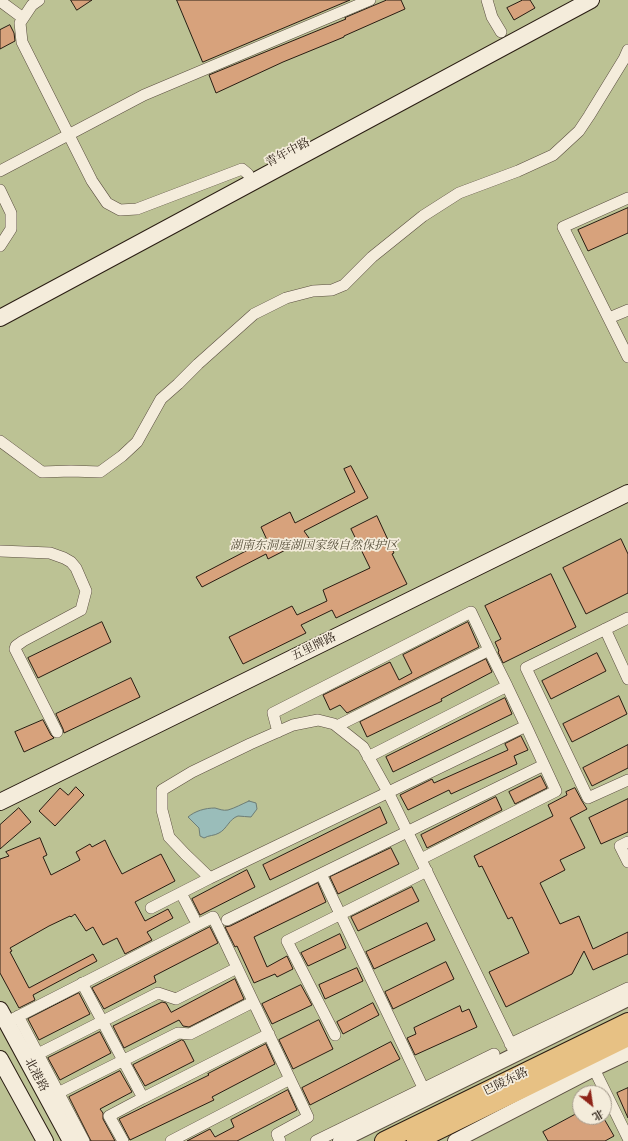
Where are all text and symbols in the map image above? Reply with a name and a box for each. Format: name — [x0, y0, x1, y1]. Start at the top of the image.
street label: 青年中路 — [263, 135, 313, 171]
park label: 湖南东洞庭湖国家级自然保护区 — [230, 539, 398, 553]
street label: 五里牌路 — [289, 630, 339, 664]
street label: 北港路 — [21, 1056, 51, 1094]
street label: 巴陵东路 — [481, 1065, 531, 1099]
north arrow — [572, 1085, 612, 1125]
text: 北 — [589, 1106, 606, 1124]

